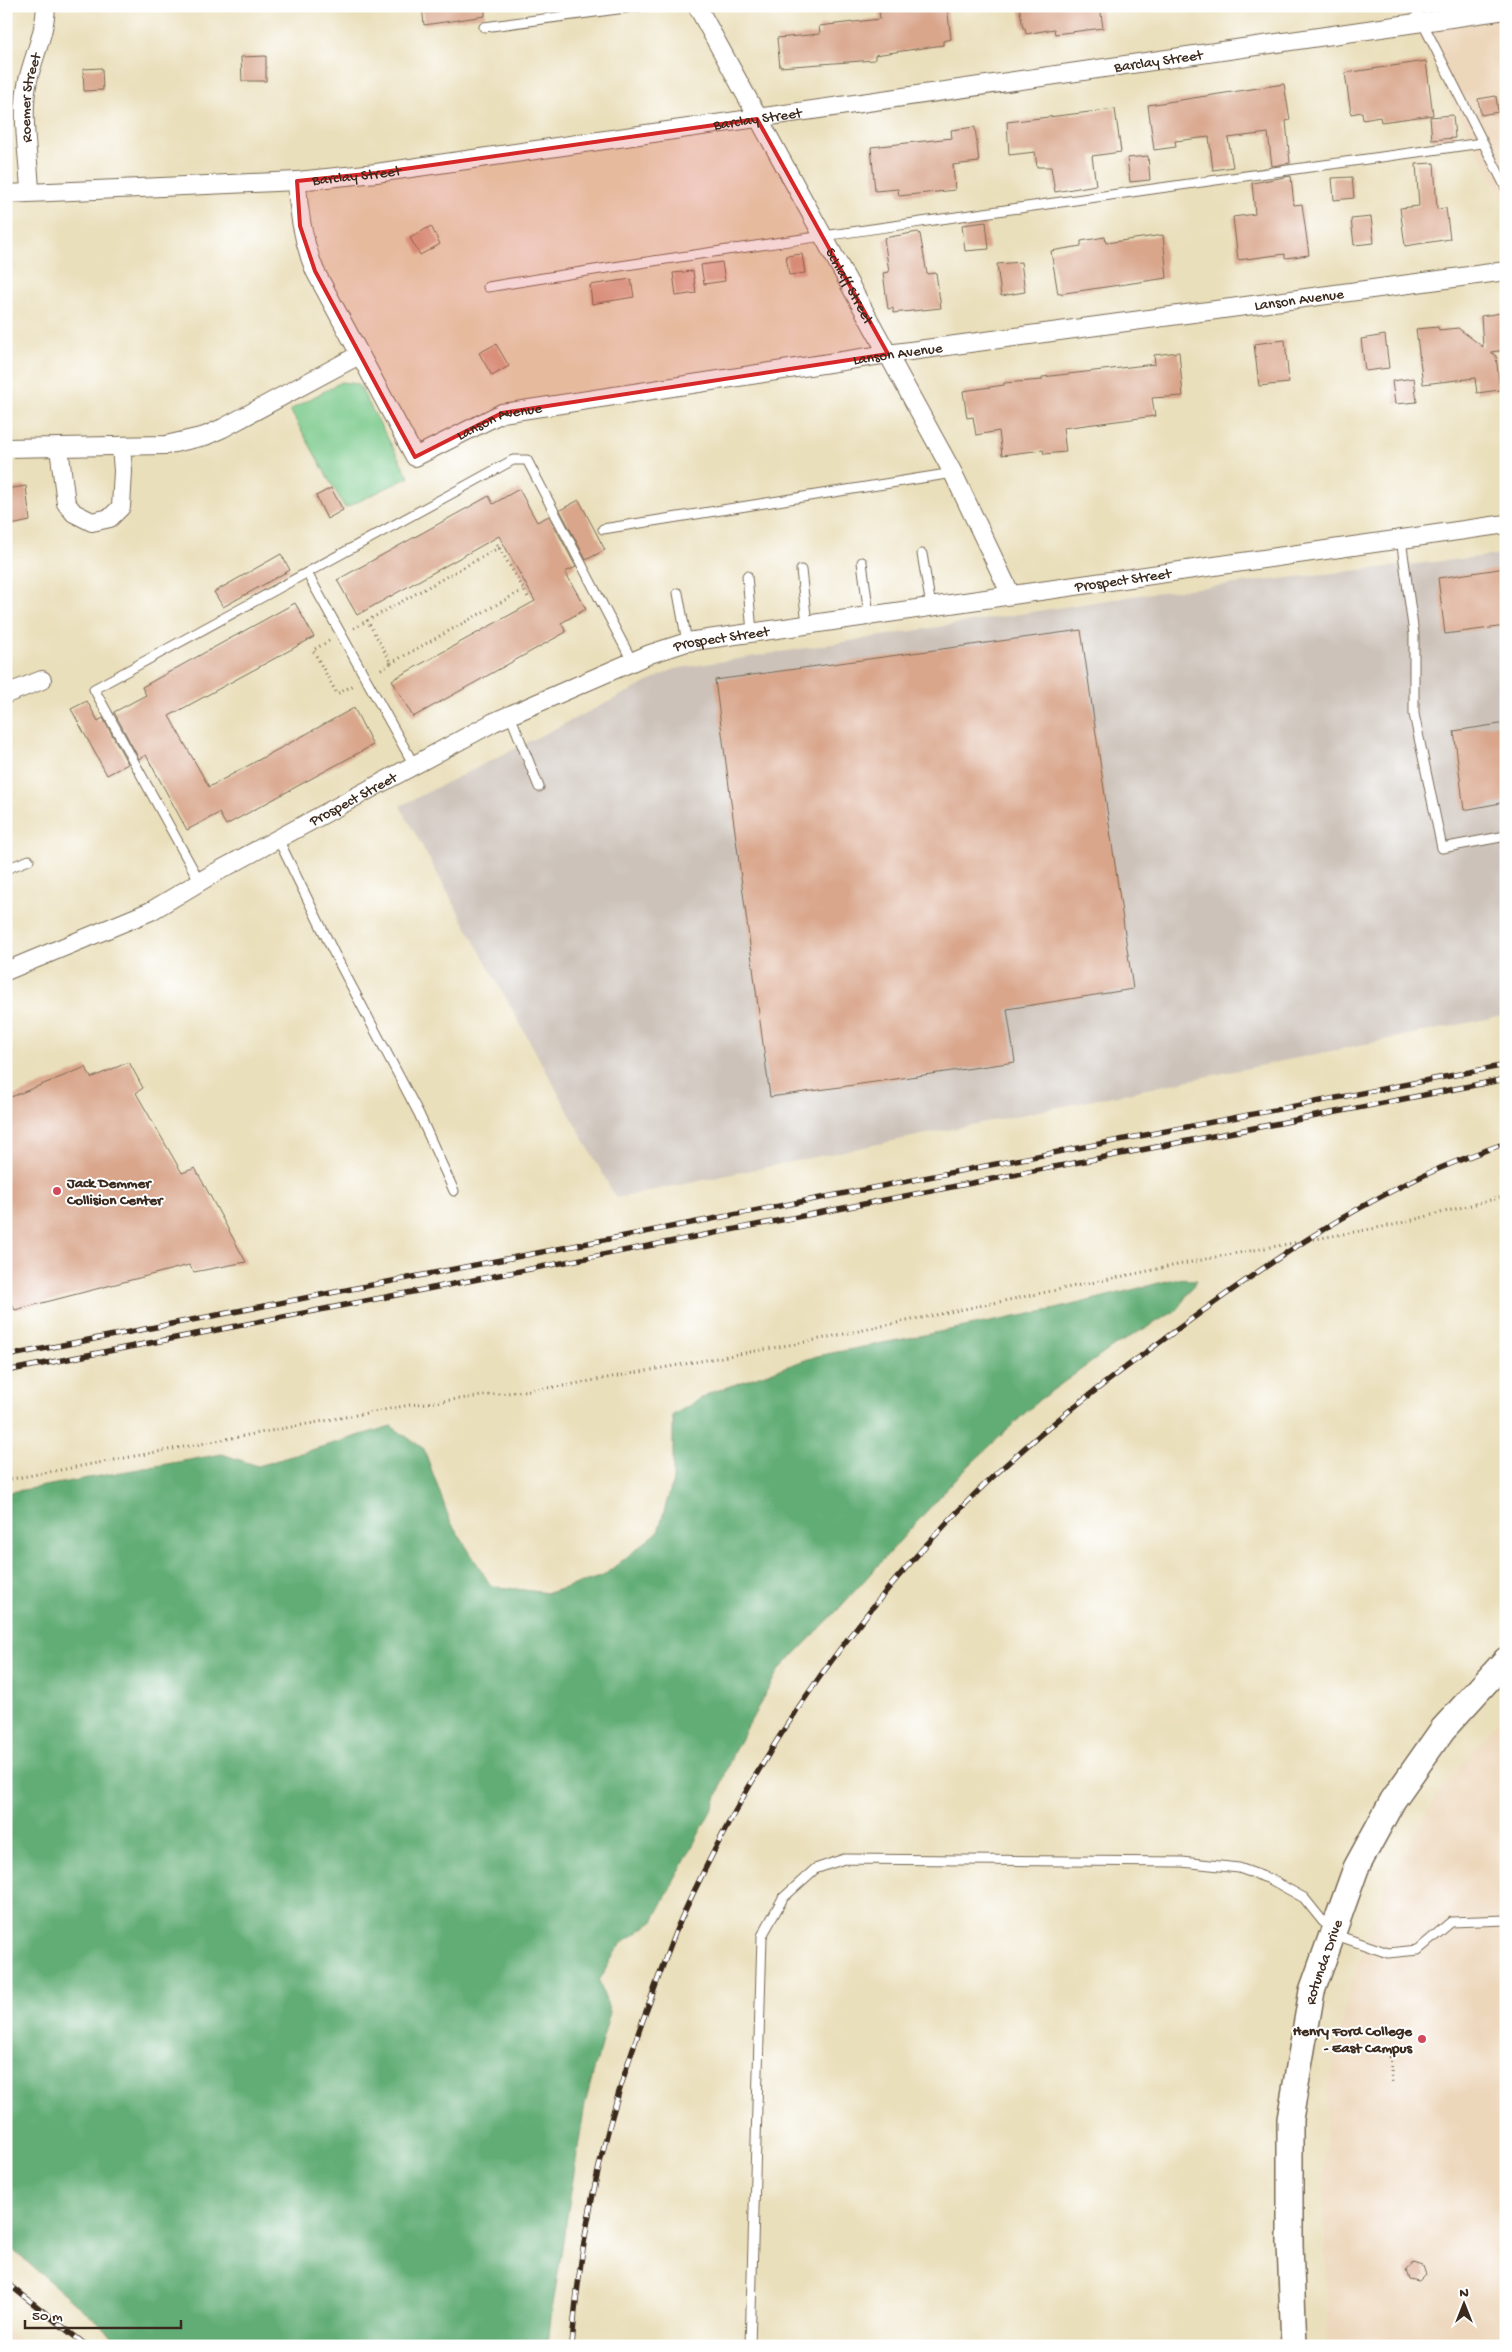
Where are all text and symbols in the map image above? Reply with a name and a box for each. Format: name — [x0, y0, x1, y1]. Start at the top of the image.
street label: Barclay Street — [1112, 47, 1206, 78]
street label: Roemer Street — [18, 49, 47, 143]
street label: Barclay Street — [711, 104, 805, 135]
street label: Barclay Street — [310, 162, 404, 191]
street label: Schlaff Street — [820, 245, 878, 330]
street label: Lanson Avenue — [1253, 286, 1345, 316]
street label: Lanson Avenue — [852, 340, 944, 370]
street label: Lanson Avenue — [454, 400, 544, 445]
street label: Prospect Street — [1073, 565, 1174, 597]
street label: Prospect Street — [670, 623, 772, 657]
street label: Prospect Street — [306, 768, 402, 832]
place label: Jack Demmer Collision Center — [66, 1175, 164, 1210]
marker: Jack Demmer Collision Center — [51, 1185, 63, 1197]
street label: Rotunda Drive — [1303, 1917, 1348, 2006]
place label: Henry Ford College - East Campus — [1293, 2023, 1413, 2058]
marker: Henry Ford College - East Campus — [1416, 2033, 1428, 2045]
north arrow — [1440, 2280, 1490, 2330]
text: N — [1459, 2285, 1469, 2302]
scale bar — [25, 2297, 181, 2329]
text: 50 m — [32, 2308, 63, 2326]

